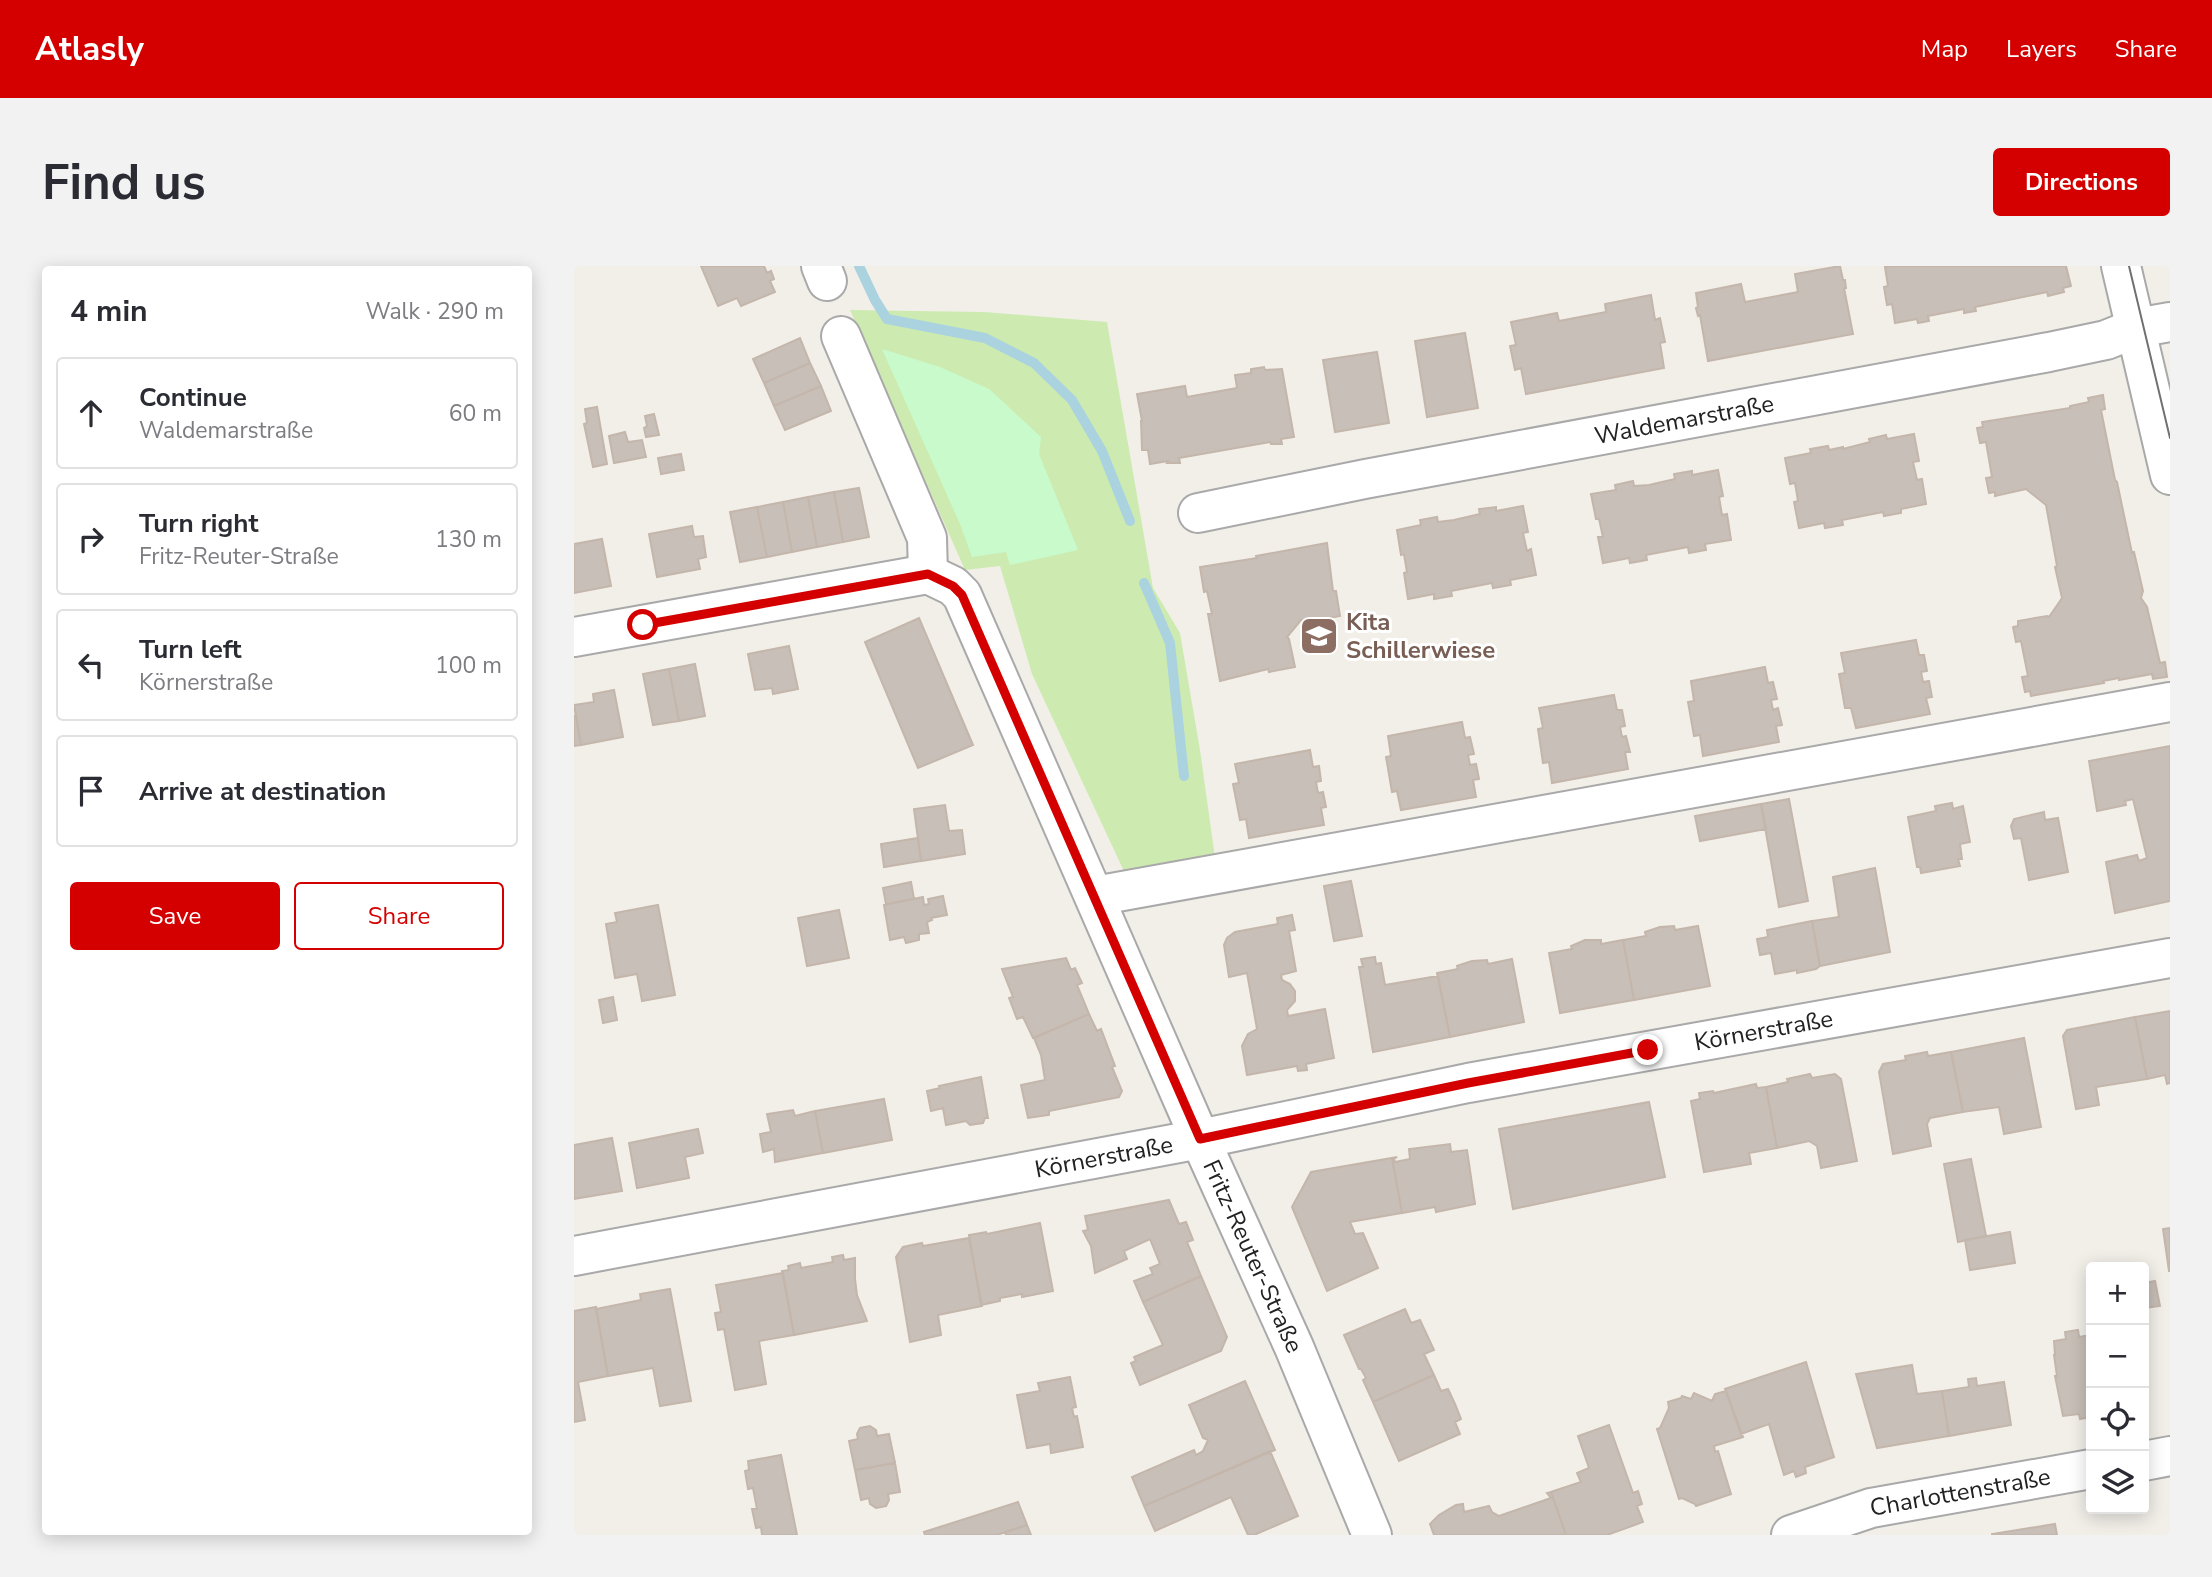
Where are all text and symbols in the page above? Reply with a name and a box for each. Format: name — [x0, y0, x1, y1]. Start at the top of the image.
text: Atlasly — [35, 27, 144, 72]
text: Map — [1921, 33, 1968, 65]
text: Layers — [2006, 33, 2077, 65]
text: Share — [2115, 33, 2177, 65]
button: Directions — [1993, 148, 2170, 216]
text: Find us — [42, 149, 206, 216]
text: 4 min — [70, 291, 148, 332]
text: Walk · 290 m — [365, 296, 504, 327]
text: Continue — [139, 380, 247, 415]
street label: Waldemarstraße — [1592, 387, 1776, 452]
icon: ahead — [72, 394, 110, 432]
text: 60 m — [449, 398, 502, 429]
text: Waldemarstraße — [139, 415, 313, 446]
text: Turn right — [139, 506, 258, 541]
icon: right — [72, 520, 110, 558]
text: 130 m — [435, 524, 502, 555]
text: Fritz-Reuter-Straße — [139, 541, 339, 572]
place label: Kita Schillerwiese — [1346, 606, 1495, 666]
route start — [627, 609, 658, 640]
school or university icon: Kita Schillerwiese — [1298, 615, 1340, 657]
text: Turn left — [139, 632, 242, 667]
icon: left — [72, 646, 110, 684]
text: 100 m — [435, 650, 502, 681]
text: Körnerstraße — [139, 667, 273, 698]
icon: arrive — [72, 772, 110, 810]
text: Arrive at destination — [139, 774, 386, 809]
button: Save — [70, 882, 280, 950]
button: Share — [294, 882, 504, 950]
street label: Körnerstraße — [1692, 1002, 1836, 1058]
route end — [1632, 1034, 1663, 1065]
street label: Körnerstraße — [1032, 1128, 1176, 1186]
street label: Fritz-Reuter-Straße — [1195, 1155, 1311, 1358]
map controls — [2086, 1262, 2149, 1514]
button: + — [2086, 1262, 2149, 1325]
button: − — [2086, 1325, 2149, 1388]
button: locate — [2086, 1388, 2149, 1451]
button: layers — [2086, 1451, 2149, 1514]
street label: Charlottenstraße — [1867, 1460, 2053, 1524]

